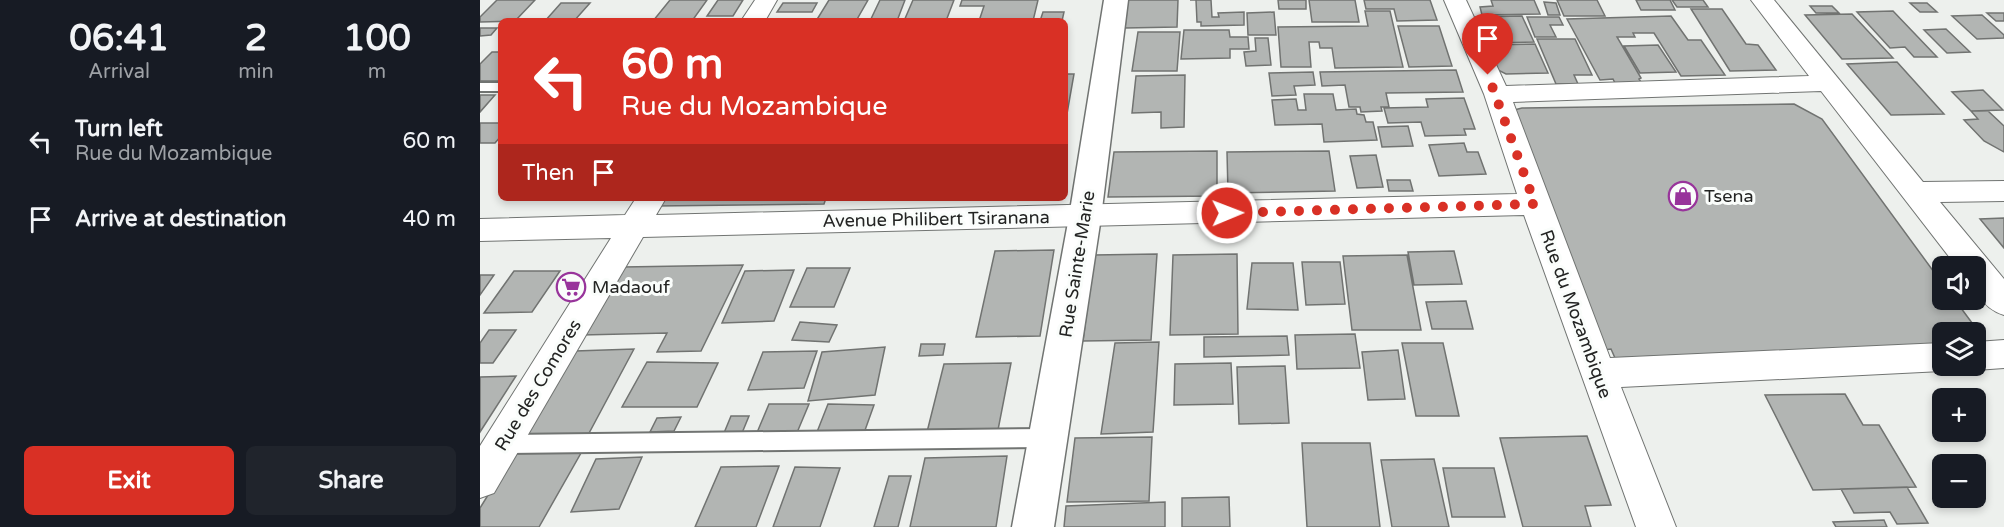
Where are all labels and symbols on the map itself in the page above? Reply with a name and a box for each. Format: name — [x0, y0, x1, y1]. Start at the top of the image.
pin — [1462, 13, 1513, 75]
shop icon: Tsena — [1667, 180, 1699, 212]
position arrow — [1195, 181, 1259, 245]
place label: Tsena — [1704, 185, 1754, 207]
street label: Rue Sainte-Marie — [1055, 189, 1099, 339]
street label: Avenue Philibert Tsiranana — [822, 206, 1050, 232]
street label: Rue du Mozambique — [1535, 227, 1617, 401]
supermarket icon: Madaouf — [555, 271, 587, 303]
place label: Madaouf — [592, 276, 670, 298]
street label: Rue des Comores — [490, 315, 586, 455]

